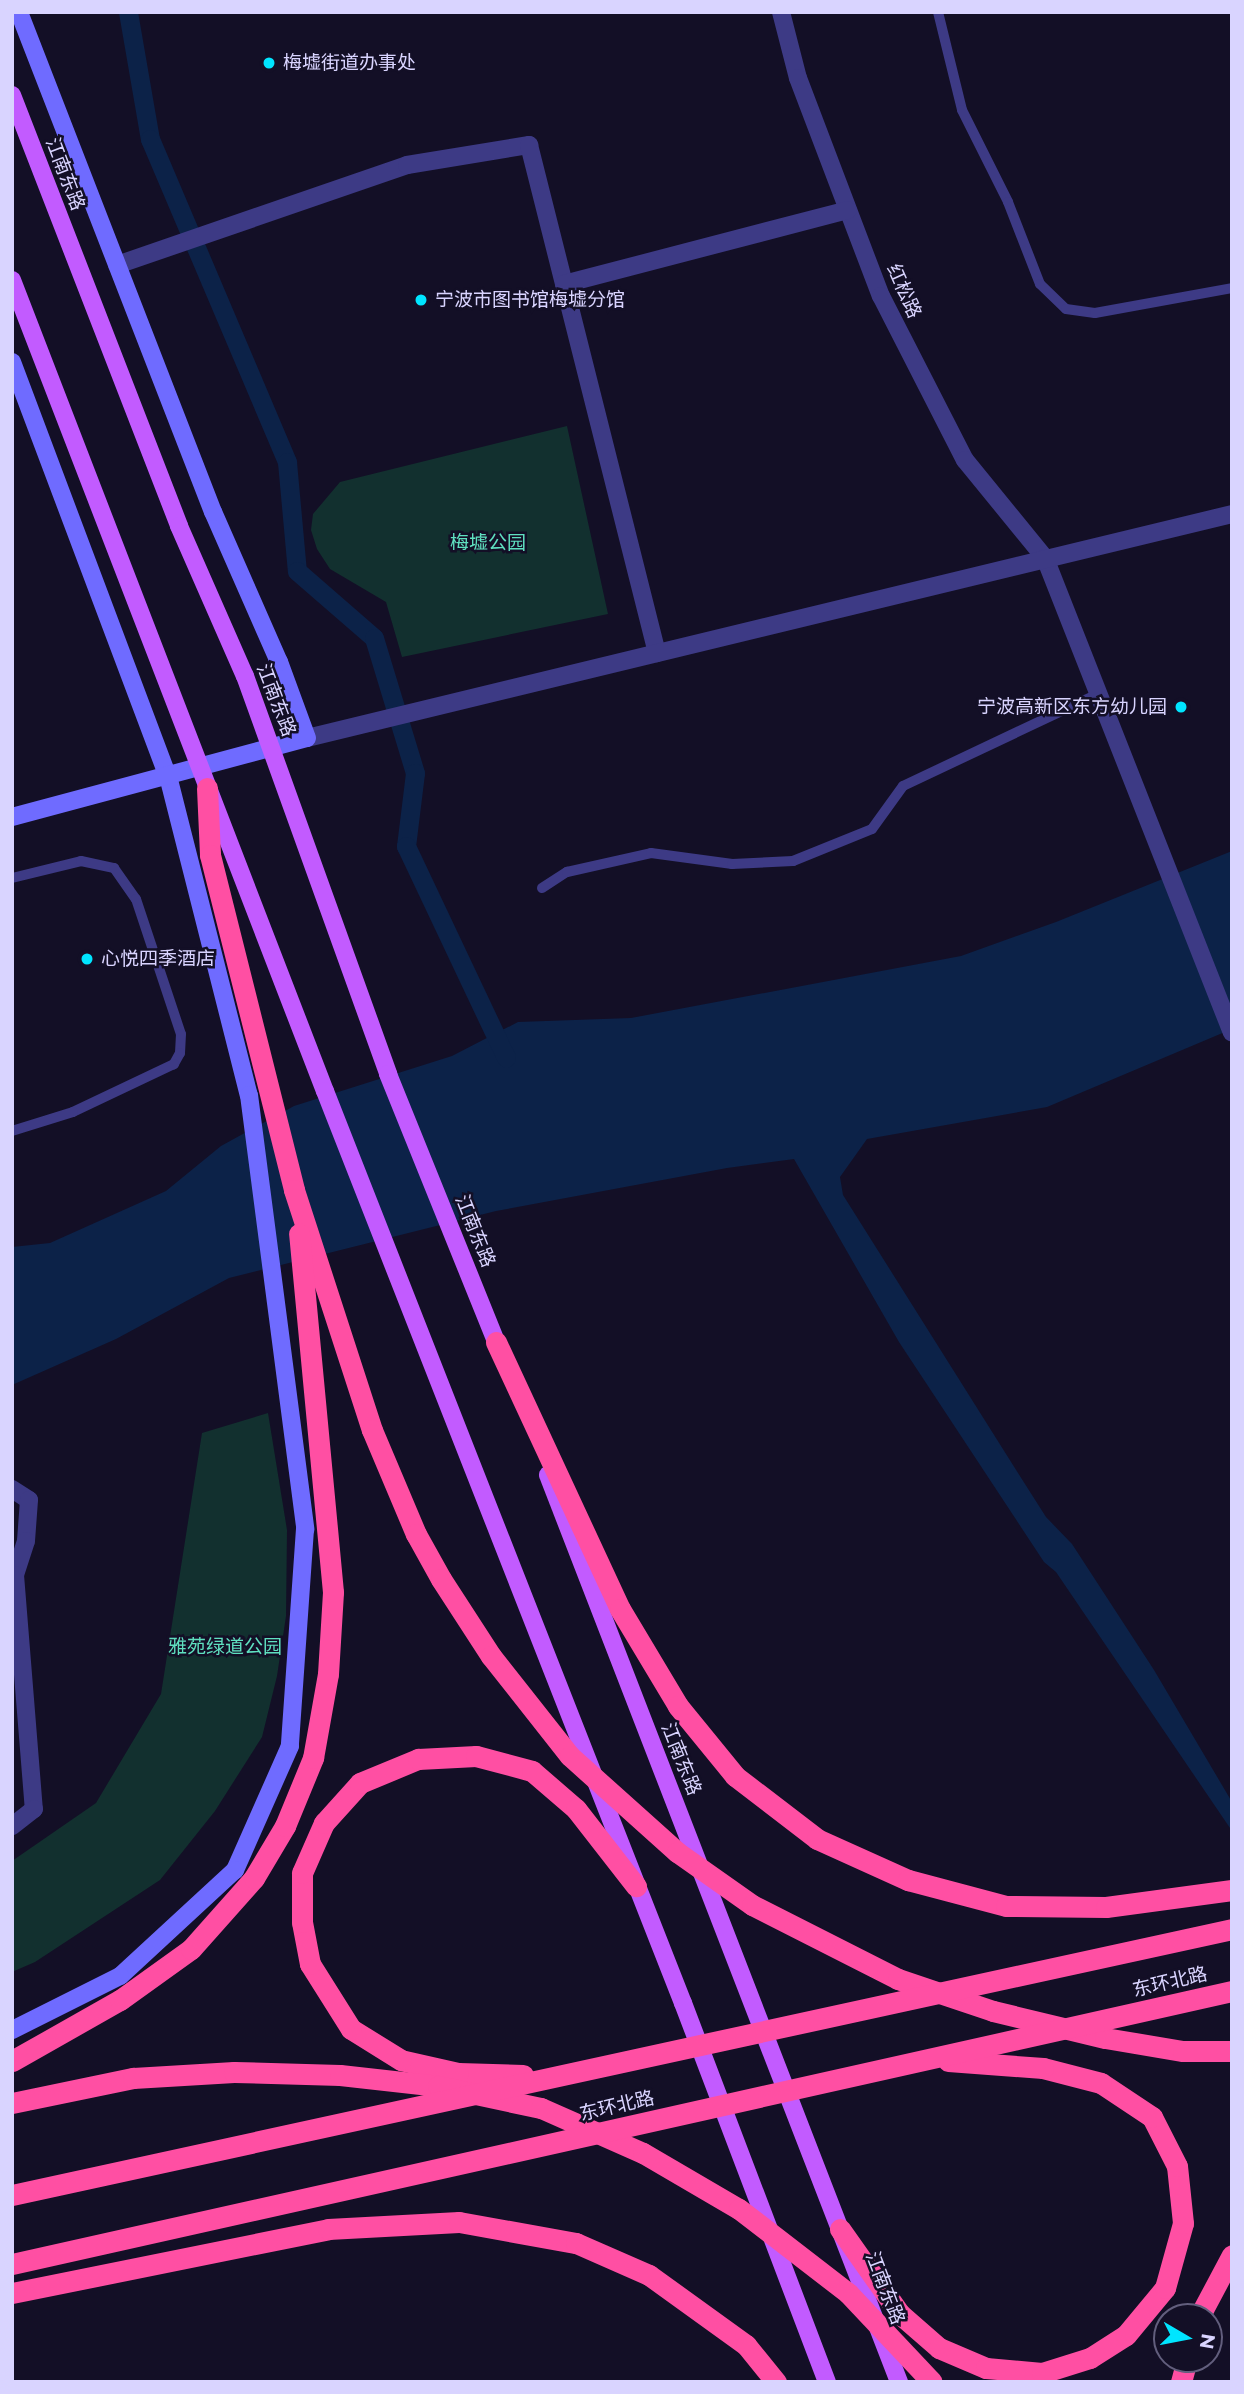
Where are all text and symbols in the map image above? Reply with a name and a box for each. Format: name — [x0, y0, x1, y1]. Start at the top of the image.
place label: 梅墟街道办事处 — [283, 52, 416, 74]
marker: 梅墟街道办事处 — [261, 55, 277, 71]
street label: 江南东路 — [41, 134, 89, 214]
street label: 红松路 — [882, 260, 926, 322]
place label: 宁波市图书馆梅墟分馆 — [435, 289, 625, 311]
marker: 宁波市图书馆梅墟分馆 — [413, 292, 429, 308]
park label: 梅墟公园 — [450, 532, 526, 554]
street label: 江南东路 — [252, 660, 300, 740]
place label: 宁波高新区东方幼儿园 — [977, 696, 1167, 718]
marker: 宁波高新区东方幼儿园 — [1173, 699, 1189, 715]
place label: 心悦四季酒店 — [101, 948, 215, 970]
marker: 心悦四季酒店 — [79, 951, 95, 967]
street label: 江南东路 — [450, 1191, 500, 1271]
park label: 雅苑绿道公园 — [168, 1636, 282, 1658]
street label: 江南东路 — [656, 1719, 706, 1799]
street label: 东环北路 — [1130, 1962, 1210, 2002]
street label: 东环北路 — [577, 2086, 657, 2126]
street label: 江南东路 — [861, 2248, 909, 2328]
north arrow — [1153, 2303, 1223, 2373]
text: N — [1195, 2332, 1220, 2351]

